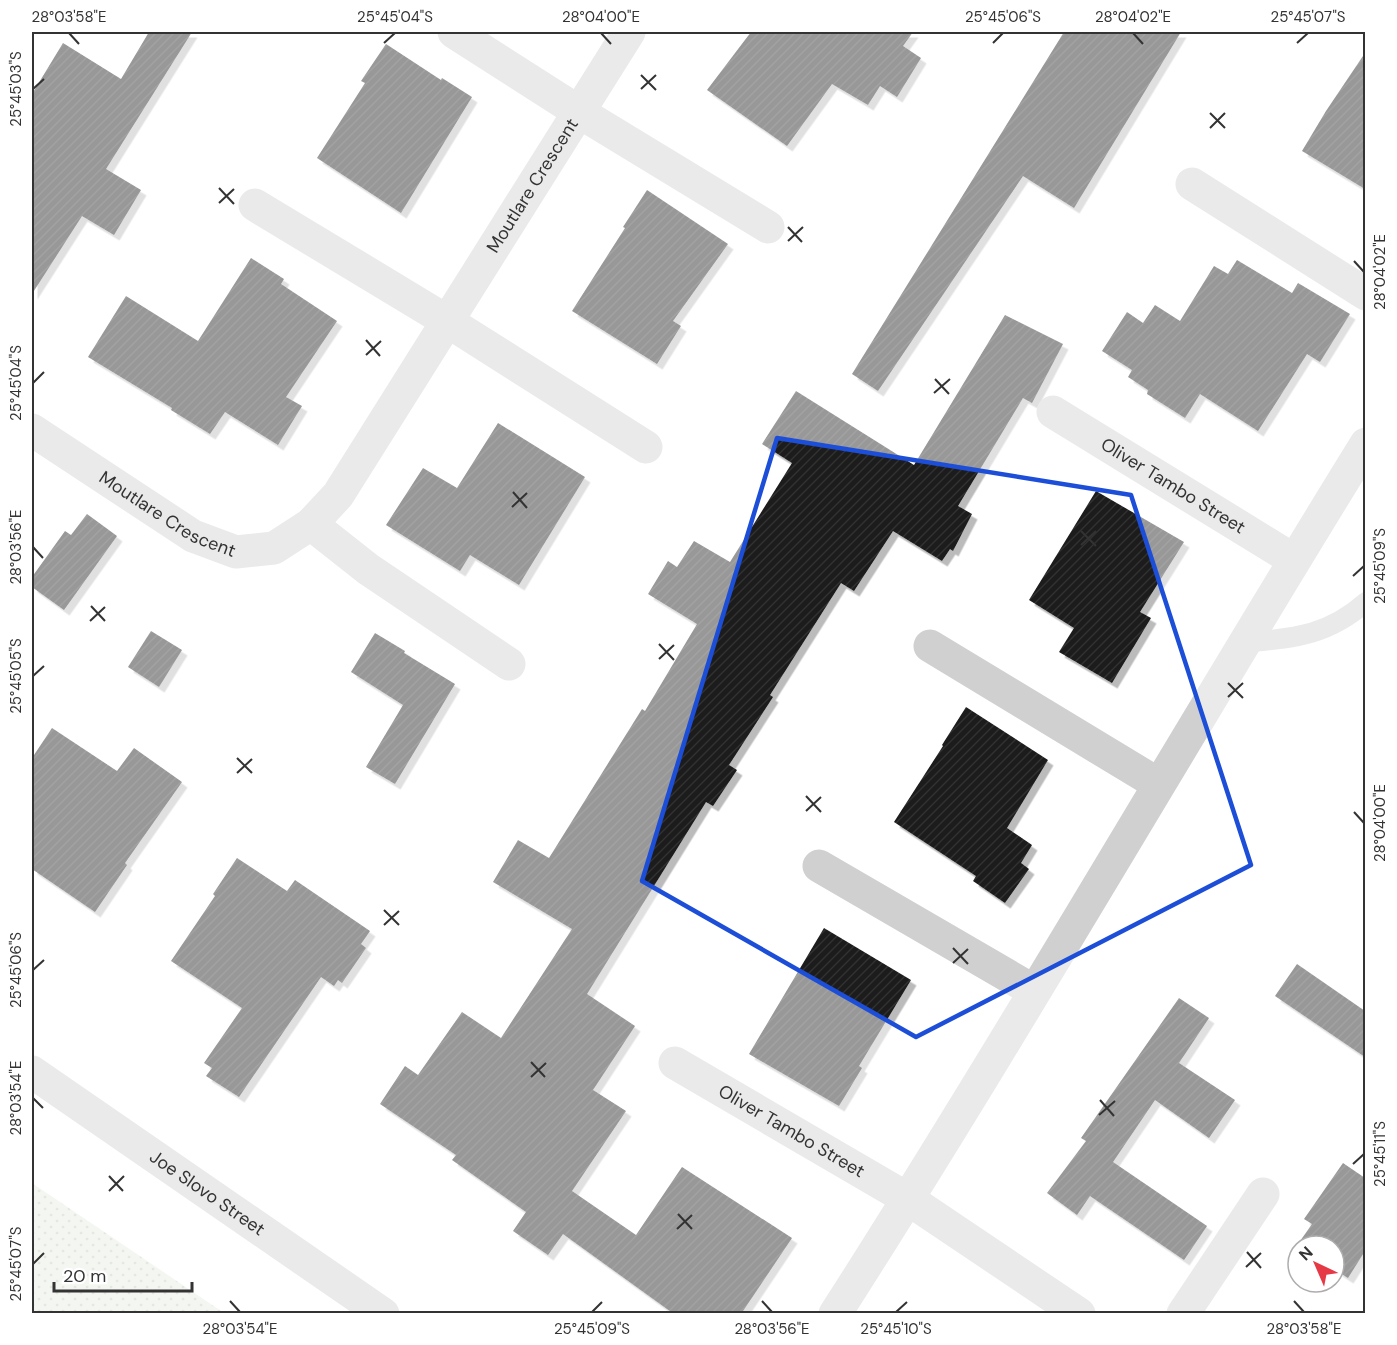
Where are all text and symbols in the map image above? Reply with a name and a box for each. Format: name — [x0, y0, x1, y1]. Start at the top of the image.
text: 28°03'58"E — [32, 7, 106, 27]
text: 25°45'04"S — [357, 7, 433, 27]
text: 28°04'00"E — [562, 7, 640, 27]
text: 25°45'06"S — [965, 7, 1041, 27]
text: 28°04'02"E — [1095, 7, 1171, 27]
text: 25°45'07"S — [1271, 7, 1346, 27]
text: 25°45'03"S — [6, 51, 26, 127]
street label: Moutlare Crescent — [481, 114, 584, 258]
text: 28°04'02"E — [1370, 234, 1390, 310]
text: 25°45'04"S — [6, 345, 26, 421]
street label: Oliver Tambo Street — [1096, 432, 1250, 539]
street label: Moutlare Crescent — [94, 465, 239, 563]
text: 28°03'56"E — [6, 509, 26, 585]
text: 25°45'09"S — [1370, 528, 1390, 604]
text: 25°45'05"S — [6, 638, 26, 714]
text: 28°04'00"E — [1370, 784, 1390, 862]
text: 25°45'06"S — [6, 932, 26, 1008]
text: 28°03'54"E — [6, 1061, 26, 1135]
street label: Oliver Tambo Street — [714, 1079, 869, 1183]
text: 25°45'11"S — [1370, 1121, 1390, 1187]
street label: Joe Slovo Street — [145, 1145, 270, 1241]
text: 25°45'07"S — [6, 1226, 26, 1301]
north arrow — [1286, 1234, 1346, 1294]
text: N — [1294, 1242, 1317, 1265]
scale bar — [54, 1255, 192, 1293]
text: 20 m — [63, 1264, 106, 1288]
text: 28°03'54"E — [203, 1319, 277, 1339]
text: 25°45'09"S — [554, 1319, 630, 1339]
text: 28°03'56"E — [734, 1319, 810, 1339]
text: 25°45'10"S — [860, 1319, 932, 1339]
text: 28°03'58"E — [1267, 1319, 1341, 1339]

